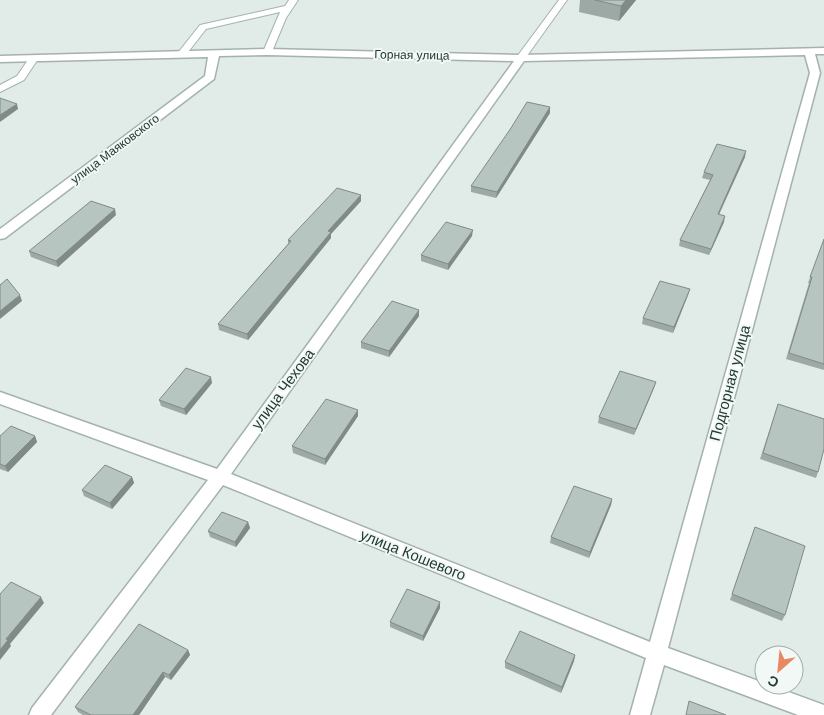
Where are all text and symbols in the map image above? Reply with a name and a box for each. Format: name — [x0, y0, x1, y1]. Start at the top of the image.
street label: Горная улица — [374, 47, 450, 63]
street label: улица Маяковского — [68, 111, 162, 187]
street label: Подгорная улица — [706, 322, 753, 443]
street label: улица Чехова — [248, 345, 318, 432]
street label: улица Кошевого — [358, 526, 469, 583]
north arrow — [754, 645, 804, 695]
text: С — [765, 672, 781, 691]

